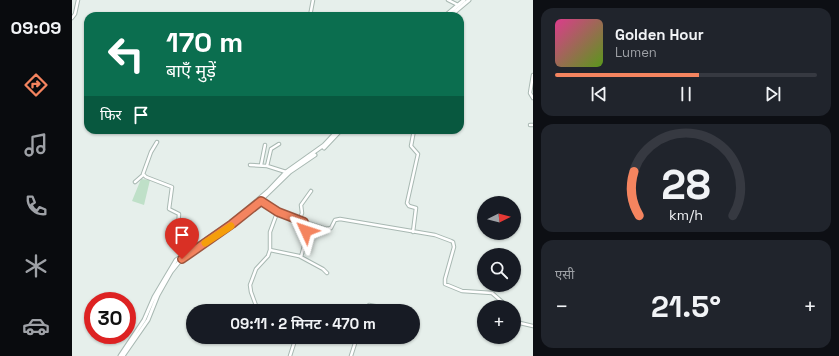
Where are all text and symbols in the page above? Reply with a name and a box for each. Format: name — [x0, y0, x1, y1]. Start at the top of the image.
text: 09:09 — [11, 16, 61, 39]
text: 170 m — [166, 24, 243, 60]
text: Golden Hour — [615, 25, 704, 44]
icon: left — [100, 28, 152, 80]
text: Lumen — [615, 44, 657, 61]
text: बाएँ मुड़ें — [166, 59, 216, 82]
icon: directions — [22, 71, 50, 99]
icon: previous — [588, 83, 610, 105]
icon: pause — [675, 83, 697, 105]
icon: next — [762, 83, 784, 105]
icon: arrive — [130, 104, 152, 126]
text: फिर — [100, 105, 122, 124]
icon: music — [22, 131, 50, 159]
text: 28 — [661, 158, 711, 211]
icon: phone — [22, 192, 50, 220]
north arrow — [477, 196, 521, 240]
map controls — [477, 196, 521, 344]
text: km/h — [669, 206, 703, 224]
position arrow — [285, 210, 327, 252]
pin — [165, 218, 199, 259]
icon: arrive — [171, 224, 193, 246]
button: search — [477, 248, 521, 292]
icon: climate — [22, 252, 50, 280]
text: एसी — [555, 266, 574, 283]
text: 21.5° — [651, 287, 721, 326]
speed limit sign: 30 — [84, 292, 136, 344]
text: − — [555, 292, 569, 320]
text: + — [803, 292, 817, 320]
button: + — [477, 300, 521, 344]
icon: car — [22, 312, 50, 340]
text: 09:11 · 2 मिनट · 470 m — [230, 314, 376, 333]

